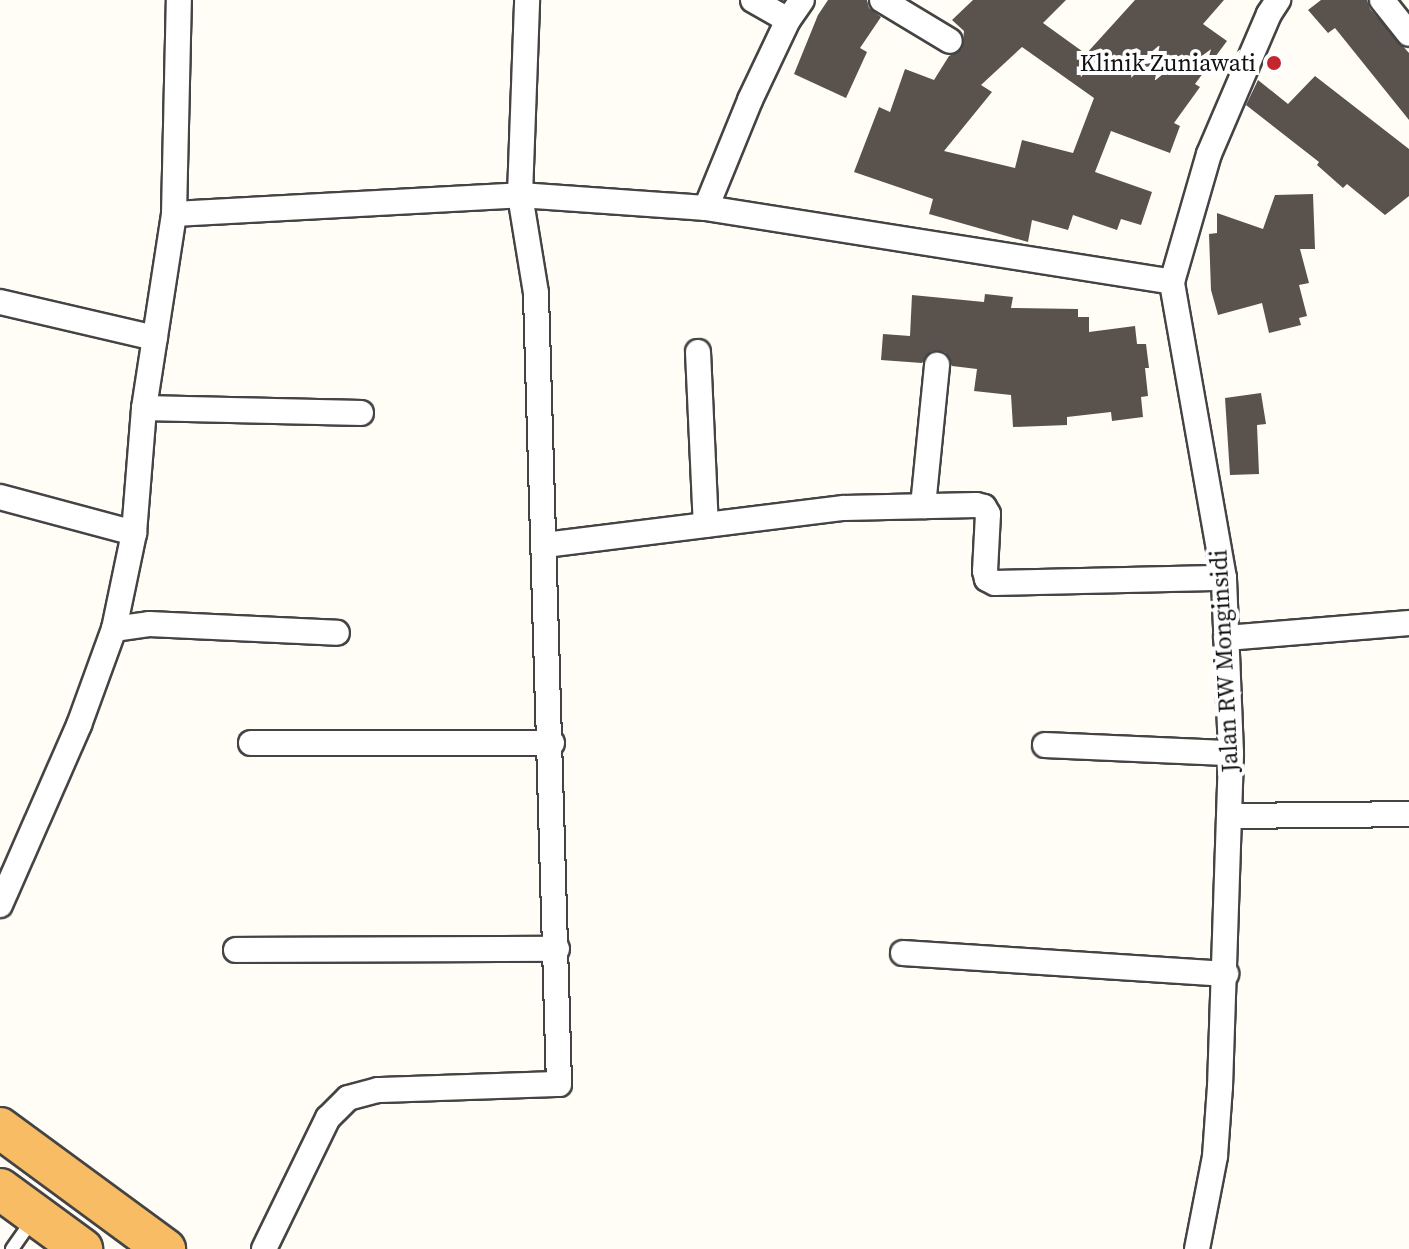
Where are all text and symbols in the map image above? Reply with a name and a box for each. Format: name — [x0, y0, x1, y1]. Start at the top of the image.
place label: Klinik Zuniawati — [1080, 49, 1256, 77]
marker: Klinik Zuniawati — [1263, 52, 1285, 74]
street label: Jalan RW Monginsidi — [1204, 548, 1244, 774]

